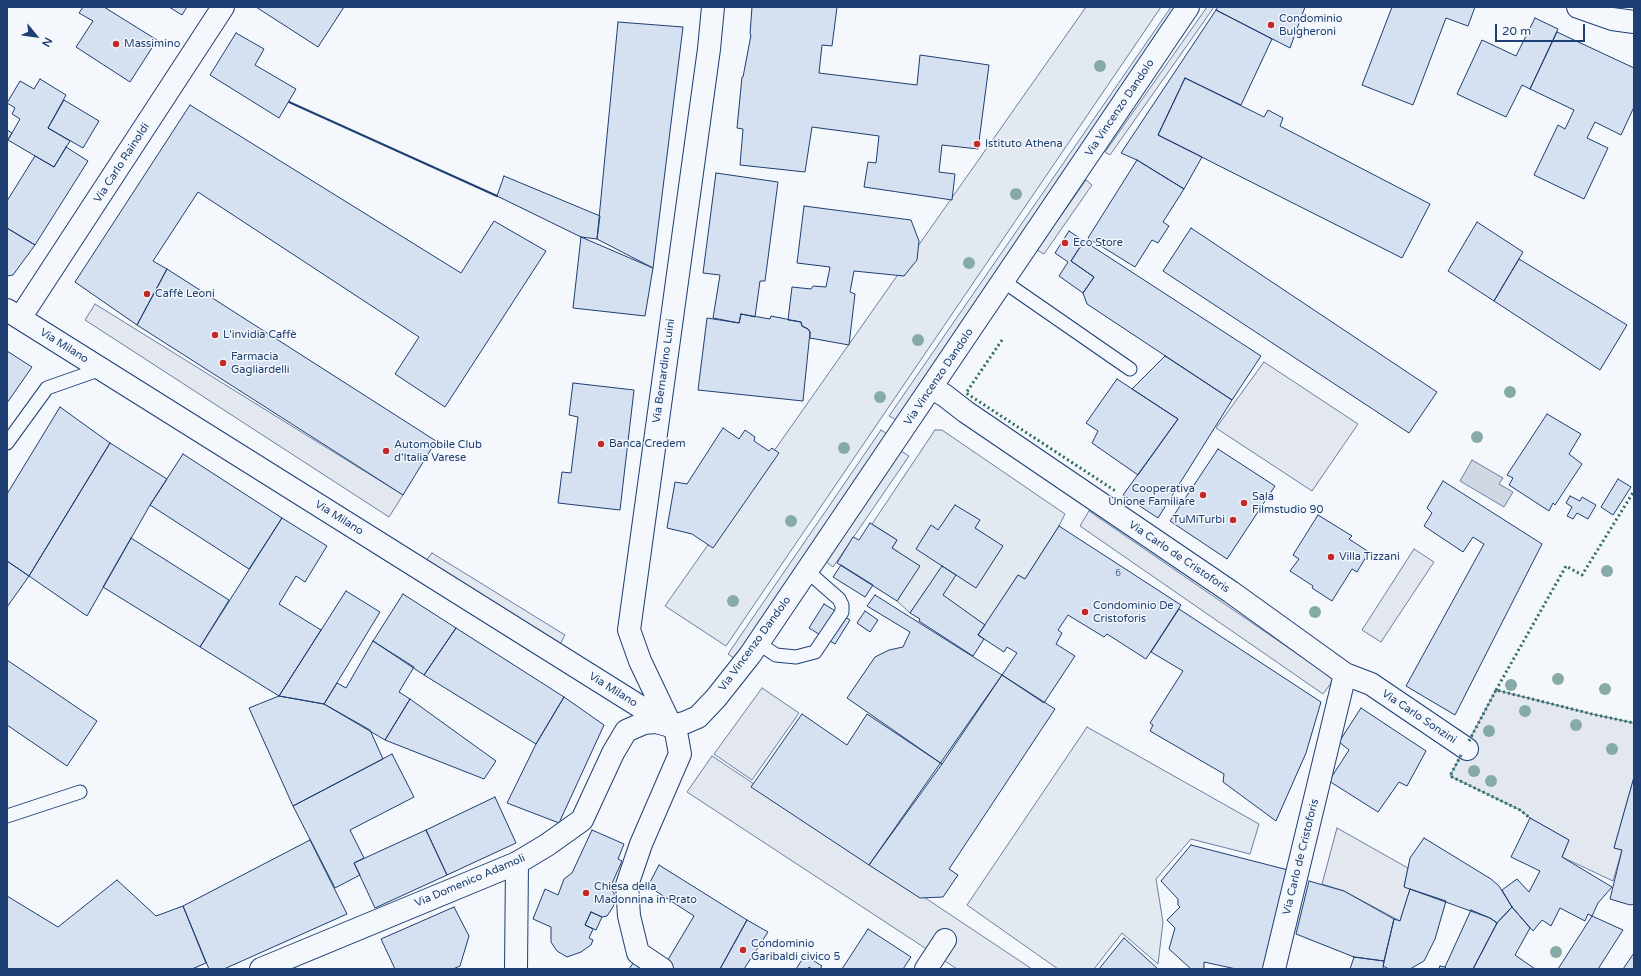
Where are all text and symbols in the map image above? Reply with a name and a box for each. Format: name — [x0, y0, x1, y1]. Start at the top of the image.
place label: Condominio Bulgheroni — [1279, 12, 1342, 38]
north arrow — [16, 16, 56, 56]
scale bar — [1497, 16, 1587, 42]
marker: Condominio Bulgheroni — [1266, 20, 1276, 30]
text: 20 m — [1502, 24, 1531, 38]
text: N — [39, 35, 55, 49]
place label: Massimino — [124, 37, 180, 51]
marker: Massimino — [111, 39, 121, 49]
street label: Via Vincenzo Dandolo — [1083, 57, 1157, 159]
street label: Via Carlo Rainoldi — [91, 121, 153, 205]
place label: Istituto Athena — [985, 137, 1063, 151]
marker: Istituto Athena — [972, 139, 982, 149]
place label: Eco Store — [1073, 236, 1123, 250]
marker: Eco Store — [1060, 238, 1070, 248]
place label: Caffè Leoni — [155, 287, 215, 301]
marker: Caffè Leoni — [142, 289, 152, 299]
street label: Via Bernardino Luini — [650, 318, 678, 424]
street label: Via Milano — [37, 326, 91, 366]
street label: Via Vincenzo Dandolo — [902, 326, 976, 428]
place label: L'invidia Caffè — [223, 328, 297, 342]
marker: L'invidia Caffè — [210, 330, 220, 340]
place label: Farmacia Gagliardelli — [231, 350, 290, 376]
marker: Farmacia Gagliardelli — [218, 358, 228, 368]
place label: Banca Credem — [609, 437, 686, 451]
place label: Automobile Club d'Italia Varese — [394, 438, 482, 464]
marker: Banca Credem — [596, 439, 606, 449]
marker: Automobile Club d'Italia Varese — [381, 446, 391, 456]
place label: Cooperativa Unione Familiare — [1108, 482, 1195, 508]
marker: Cooperativa Unione Familiare — [1198, 490, 1208, 500]
place label: Sala Filmstudio 90 — [1252, 490, 1323, 516]
street label: Via Milano — [312, 498, 366, 538]
marker: Sala Filmstudio 90 — [1239, 498, 1249, 508]
place label: TuMiTurbi — [1173, 513, 1225, 527]
marker: TuMiTurbi — [1228, 515, 1238, 525]
street label: Via Carlo de Cristoforis — [1126, 518, 1232, 596]
place label: Villa Tizzani — [1339, 550, 1400, 564]
marker: Villa Tizzani — [1326, 552, 1336, 562]
house number: 6 — [1115, 569, 1121, 579]
street label: Via Vincenzo Dandolo — [716, 594, 794, 694]
place label: Condominio De Cristoforis — [1093, 599, 1174, 625]
marker: Condominio De Cristoforis — [1080, 607, 1090, 617]
street label: Via Milano — [586, 670, 640, 710]
street label: Via Carlo Sonzini — [1379, 687, 1459, 747]
street label: Via Carlo de Cristoforis — [1280, 798, 1322, 916]
street label: Via Domenico Adamoli — [413, 852, 527, 910]
place label: Chiesa della Madonnina in Prato — [594, 880, 697, 906]
marker: Chiesa della Madonnina in Prato — [581, 888, 591, 898]
place label: Condominio Garibaldi civico 5 — [751, 937, 840, 963]
marker: Condominio Garibaldi civico 5 — [738, 945, 748, 955]

